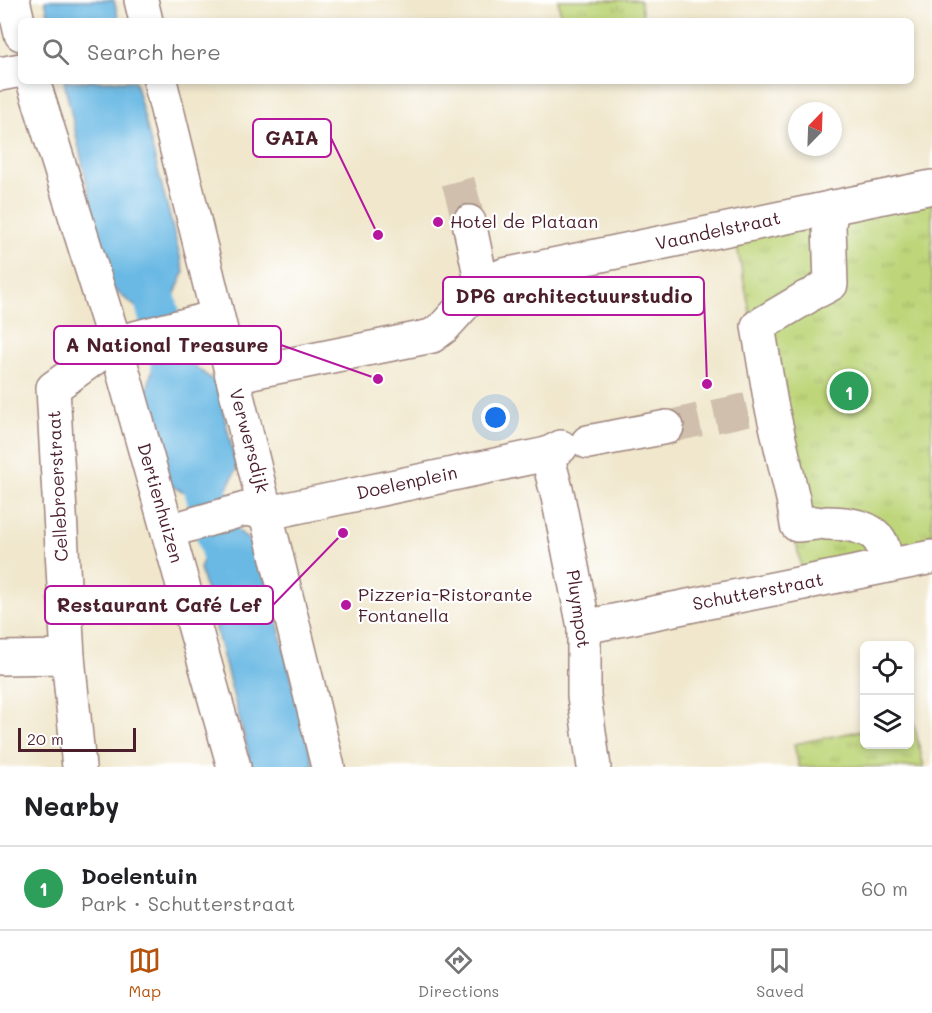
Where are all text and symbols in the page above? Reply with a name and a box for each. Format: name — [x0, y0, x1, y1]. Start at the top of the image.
search box — [18, 18, 914, 84]
icon: search — [39, 35, 72, 68]
text: Search here — [87, 37, 221, 66]
north arrow — [788, 102, 842, 156]
callout: GAIA — [253, 119, 331, 157]
text: GAIA — [265, 124, 319, 150]
street label: Vaandelstraat — [653, 205, 782, 255]
place label: Hotel de Plataan — [450, 209, 598, 233]
marker: Hotel de Plataan — [431, 215, 445, 229]
callout: DP6 architectuurstudio — [443, 277, 704, 315]
text: DP6 architectuurstudio — [455, 282, 693, 308]
callout: A National Treasure — [54, 326, 281, 364]
text: A National Treasure — [65, 331, 269, 357]
pin: 1 — [830, 368, 868, 414]
street label: Verwersdijk — [225, 386, 275, 496]
your location — [481, 403, 510, 432]
street label: Cellebroerstraat — [41, 410, 73, 562]
street label: Dertienhuizen — [132, 440, 190, 565]
street label: Doelenplein — [354, 460, 459, 504]
street label: Schutterstraat — [690, 567, 825, 615]
street label: Pluympot — [562, 568, 596, 650]
place label: Pizzeria-Ristorante Fontanella — [358, 582, 533, 627]
callout: Restaurant Café Lef — [45, 586, 273, 624]
text: Restaurant Café Lef — [57, 591, 262, 617]
marker: Pizzeria-Ristorante Fontanella — [339, 598, 353, 612]
map controls — [860, 641, 914, 749]
button: locate — [860, 641, 914, 695]
button: layers — [860, 695, 914, 749]
scale bar — [18, 725, 136, 752]
text: 20 m — [27, 728, 64, 749]
text: Nearby — [24, 789, 119, 823]
text: Doelentuin — [81, 861, 197, 890]
text: 1 — [39, 875, 48, 901]
text: 60 m — [861, 875, 908, 901]
text: Park · Schutterstraat — [81, 890, 295, 916]
tab: Map — [128, 944, 161, 1001]
tab: Directions — [418, 944, 499, 1001]
tab: Saved — [756, 944, 804, 1001]

